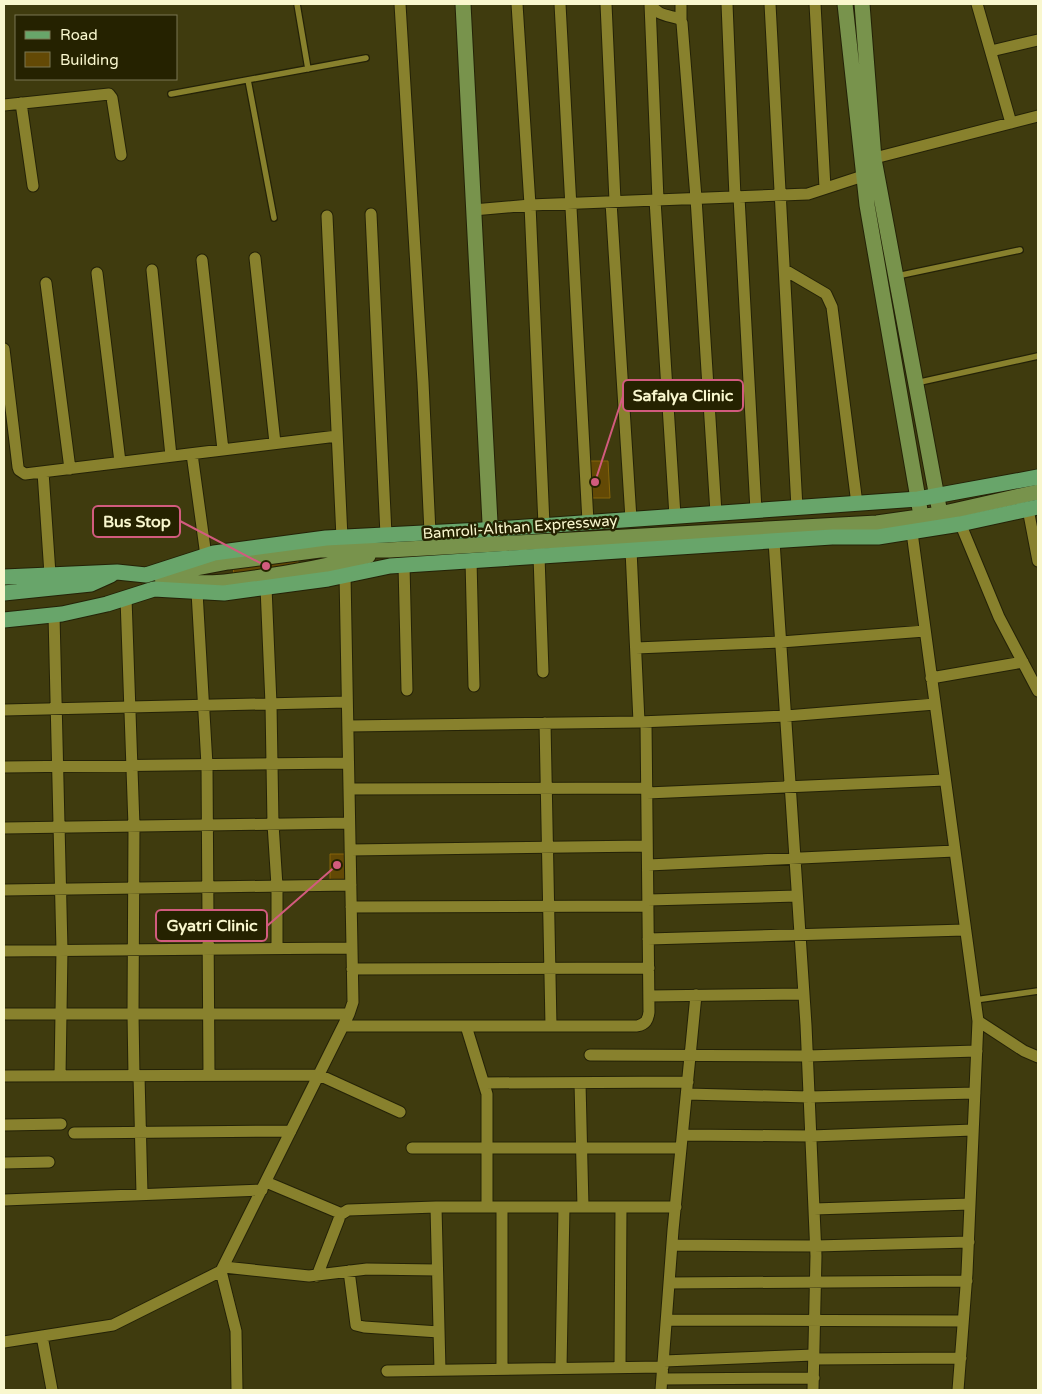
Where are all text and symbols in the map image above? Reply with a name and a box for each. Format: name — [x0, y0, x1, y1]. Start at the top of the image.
legend — [15, 15, 178, 80]
text: Road — [60, 26, 98, 44]
text: Building — [60, 51, 119, 69]
callout: Safalya Clinic — [623, 380, 743, 411]
text: Safalya Clinic — [633, 386, 734, 406]
callout: Bus Stop — [93, 506, 180, 537]
street label: Bamroli-Althan Expressway — [422, 511, 618, 543]
text: Bus Stop — [103, 512, 171, 532]
callout: Gyatri Clinic — [156, 910, 267, 941]
text: Gyatri Clinic — [166, 916, 258, 936]

